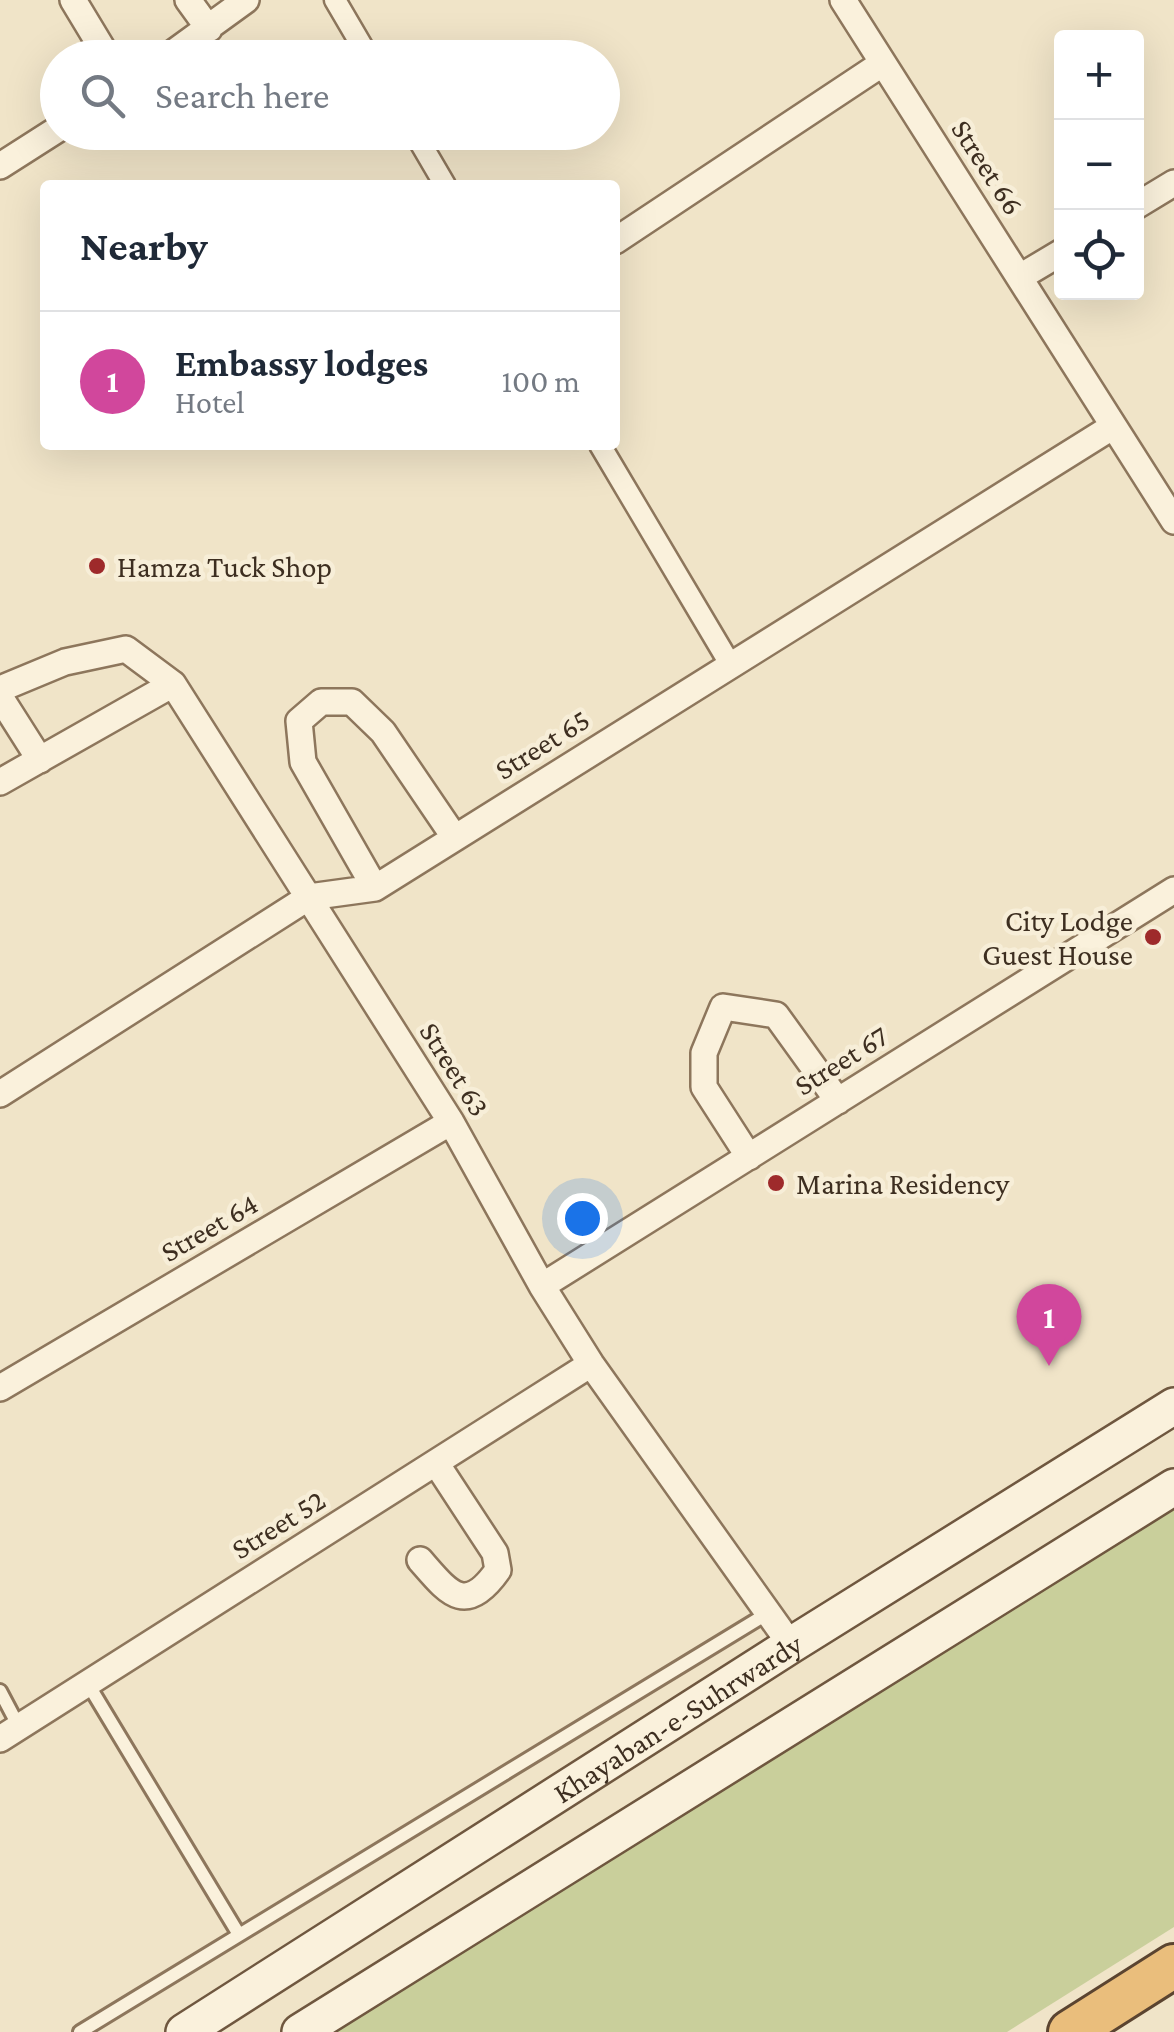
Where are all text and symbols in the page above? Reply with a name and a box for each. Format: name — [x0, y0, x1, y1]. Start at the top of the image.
map controls — [1054, 30, 1144, 300]
button: + — [1054, 30, 1144, 120]
search box — [40, 40, 620, 150]
icon: search — [75, 68, 130, 123]
text: Search here — [155, 74, 329, 116]
street label: Street 66 — [945, 113, 1031, 221]
button: − — [1054, 120, 1144, 210]
button: locate — [1054, 210, 1144, 300]
text: Nearby — [80, 222, 208, 269]
text: Embassy lodges — [175, 342, 428, 384]
text: 1 — [107, 363, 118, 399]
text: 100 m — [501, 363, 580, 399]
text: Hotel — [175, 384, 245, 420]
place label: Hamza Tuck Shop — [117, 550, 332, 584]
marker: Hamza Tuck Shop — [86, 555, 108, 577]
street label: Street 65 — [489, 702, 595, 786]
place label: City Lodge Guest House — [982, 904, 1133, 971]
marker: City Lodge Guest House — [1142, 926, 1164, 948]
street label: Street 63 — [413, 1016, 497, 1122]
street label: Street 67 — [788, 1018, 894, 1101]
place label: Marina Residency — [796, 1167, 1010, 1201]
marker: Marina Residency — [765, 1172, 787, 1194]
street label: Street 64 — [155, 1186, 263, 1268]
your location — [557, 1193, 608, 1244]
pin: 1 — [1016, 1284, 1082, 1366]
street label: Street 52 — [225, 1483, 331, 1565]
street label: Khayaban-e-Suhrwardy — [547, 1626, 808, 1809]

